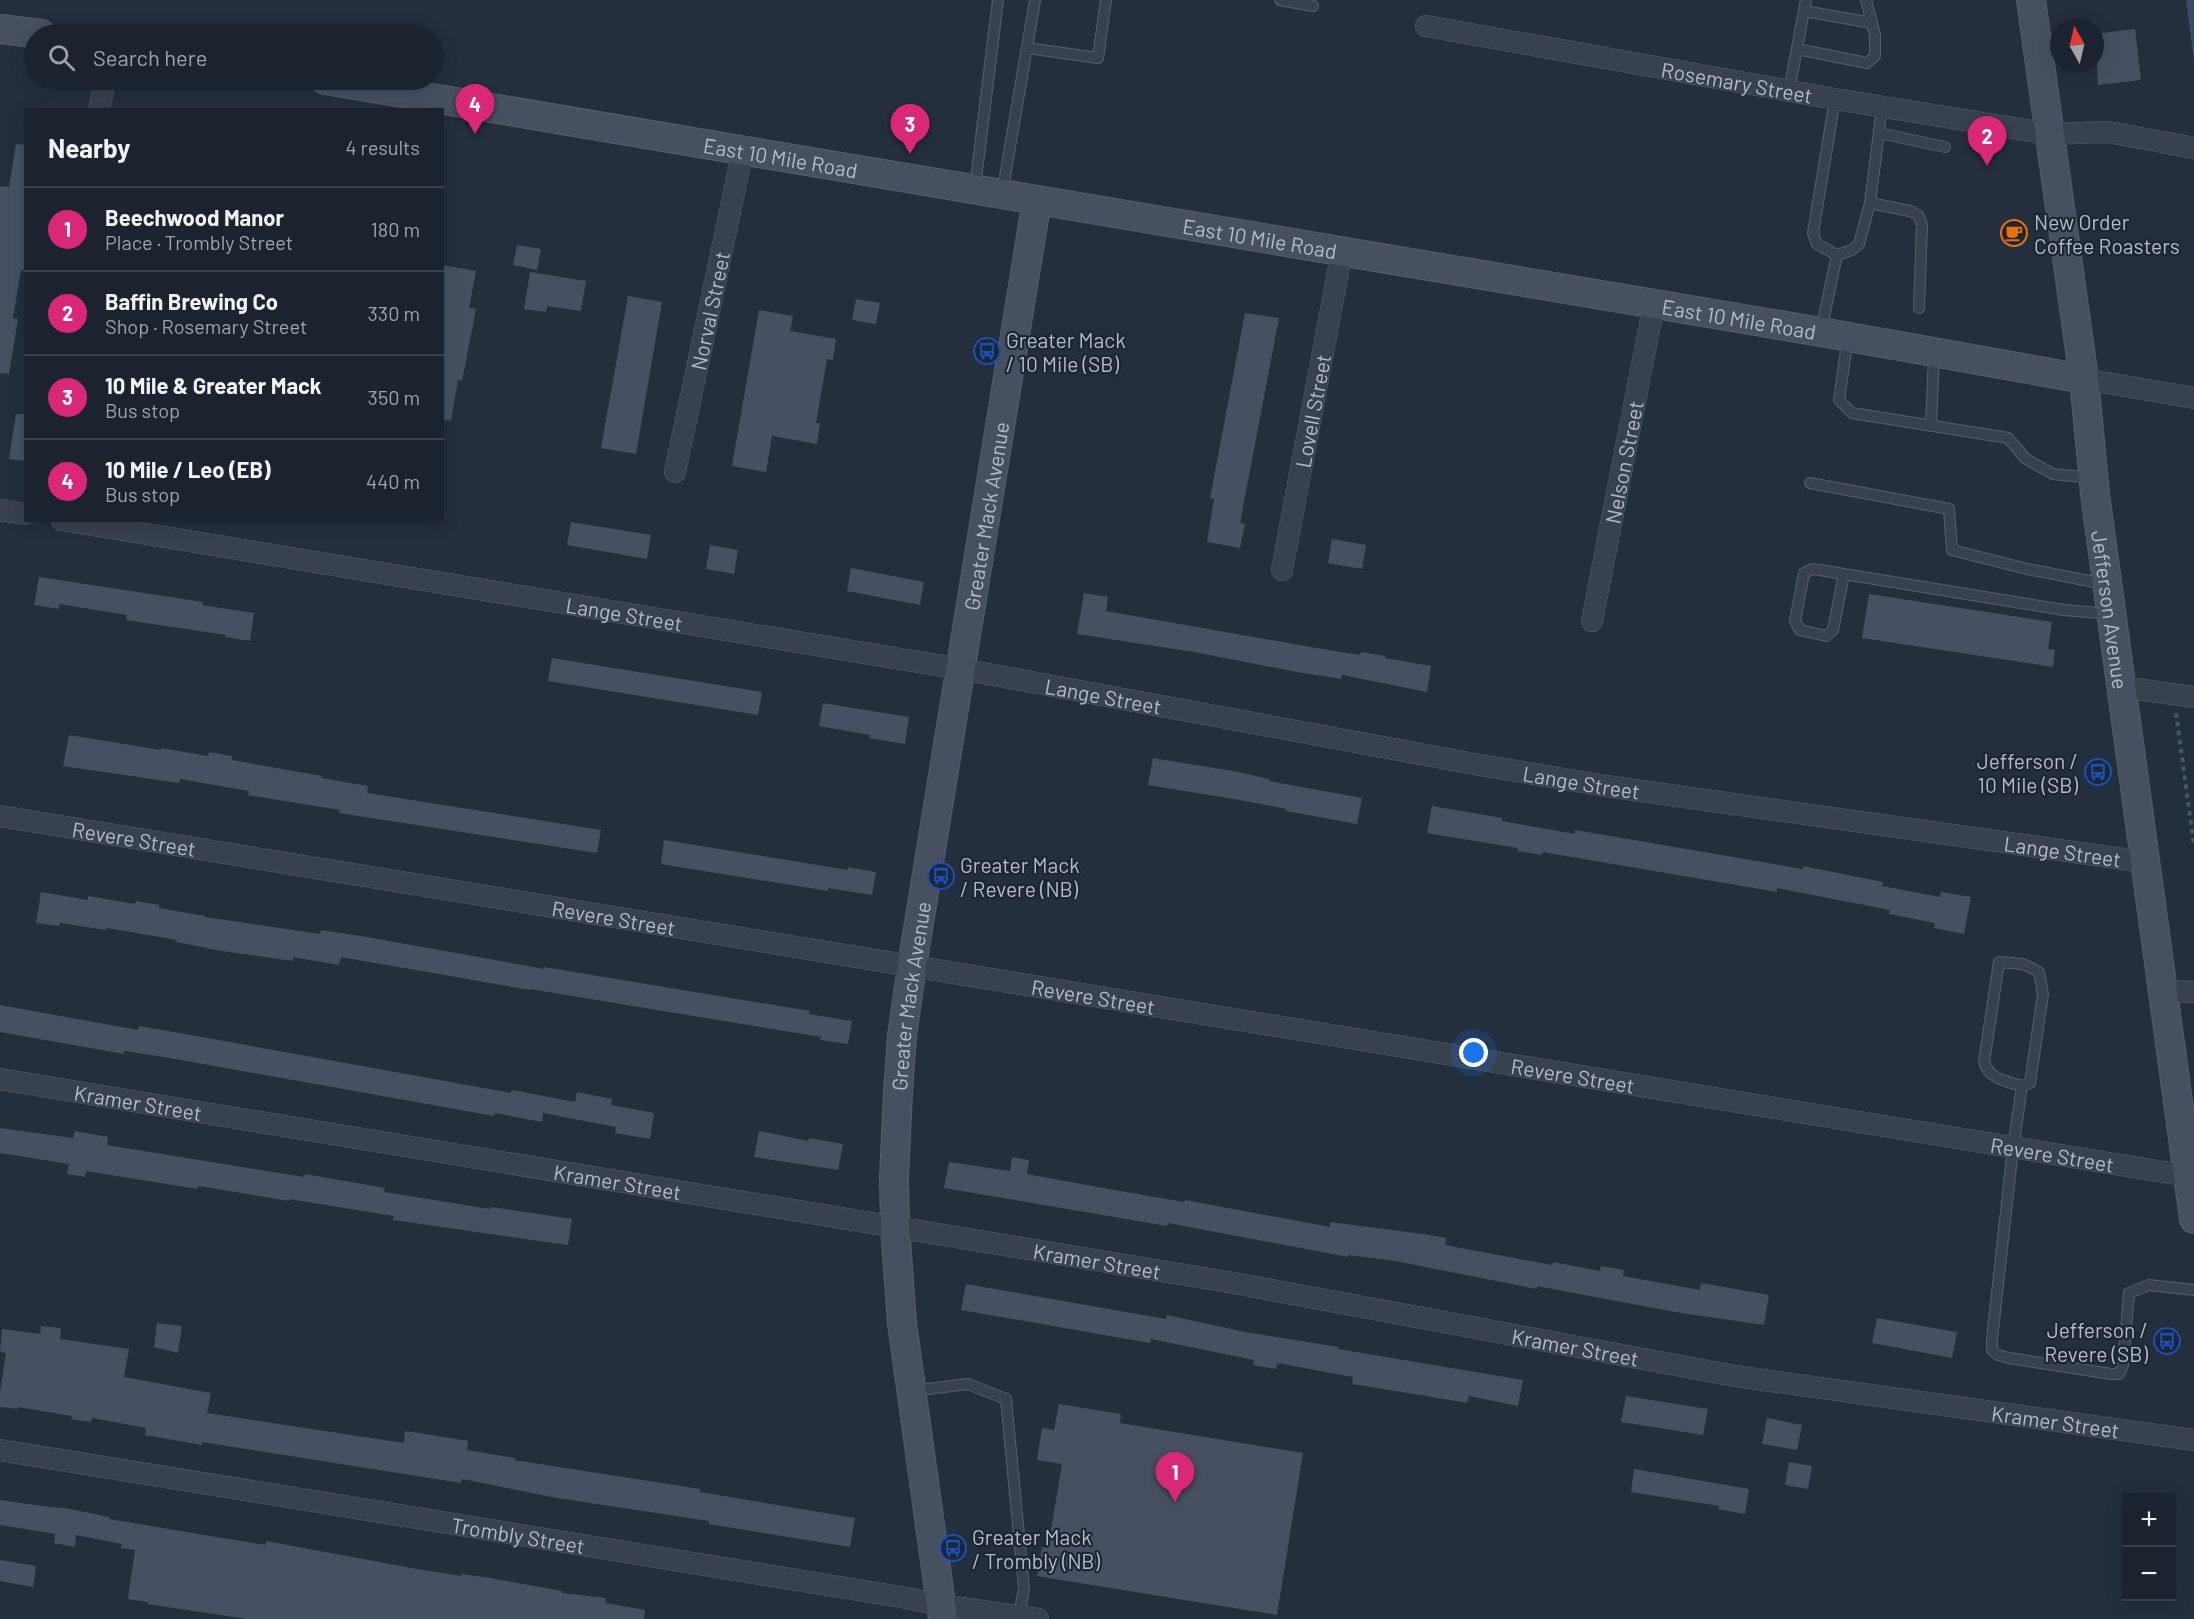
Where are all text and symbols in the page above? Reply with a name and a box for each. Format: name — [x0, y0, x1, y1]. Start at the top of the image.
north arrow — [2050, 18, 2104, 72]
search box — [24, 24, 444, 90]
icon: search — [45, 41, 78, 74]
text: Search here — [93, 44, 207, 70]
street label: Rosemary Street — [1659, 56, 1815, 107]
pin: 4 — [456, 84, 494, 134]
pin: 3 — [890, 104, 930, 154]
pin: 2 — [1968, 116, 2006, 166]
street label: East 10 Mile Road — [702, 131, 860, 182]
text: Nearby — [48, 132, 130, 163]
text: 4 results — [345, 135, 420, 159]
text: Beechwood Manor — [105, 204, 284, 230]
place label: New Order Coffee Roasters — [2034, 209, 2180, 258]
street label: East 10 Mile Road — [1181, 212, 1339, 263]
text: 1 — [64, 217, 71, 241]
text: 180 m — [371, 217, 420, 241]
cafe icon: New Order Coffee Roasters — [1999, 218, 2029, 248]
text: Place · Trombly Street — [105, 230, 293, 254]
street label: Norval Street — [684, 249, 734, 372]
text: Baffin Brewing Co — [105, 288, 278, 314]
street label: East 10 Mile Road — [1660, 293, 1818, 343]
text: 2 — [62, 301, 73, 325]
text: 330 m — [368, 301, 420, 325]
text: Shop · Rosemary Street — [105, 314, 307, 338]
place label: Greater Mack / 10 Mile (SB) — [1006, 327, 1126, 376]
bus stop icon: Greater Mack / 10 Mile (SB) — [972, 336, 1002, 366]
street label: Lovell Street — [1289, 352, 1335, 470]
text: 10 Mile & Greater Mack — [105, 372, 322, 398]
text: 3 — [62, 385, 73, 409]
text: 350 m — [368, 385, 420, 409]
text: Bus stop — [105, 398, 180, 422]
street label: Nelson Street — [1599, 398, 1647, 526]
street label: Greater Mack Avenue — [958, 420, 1013, 612]
text: 10 Mile / Leo (EB) — [105, 456, 271, 482]
text: 4 — [61, 469, 74, 493]
text: 440 m — [366, 469, 420, 493]
text: Bus stop — [105, 482, 180, 506]
street label: Jefferson Avenue — [2088, 529, 2134, 691]
street label: Lange Street — [564, 591, 685, 635]
street label: Lange Street — [1043, 672, 1164, 718]
place label: Jefferson / 10 Mile (SB) — [1977, 748, 2079, 797]
bus stop icon: Jefferson / 10 Mile (SB) — [2083, 757, 2113, 787]
street label: Lange Street — [1521, 760, 1642, 803]
street label: Revere Street — [71, 816, 198, 861]
street label: Lange Street — [2002, 830, 2123, 871]
place label: Greater Mack / Revere (NB) — [960, 852, 1080, 901]
bus stop icon: Greater Mack / Revere (NB) — [926, 861, 956, 891]
street label: Revere Street — [550, 895, 677, 939]
street label: Greater Mack Avenue — [886, 899, 935, 1091]
street label: Revere Street — [1030, 973, 1157, 1018]
your location — [1459, 1038, 1488, 1067]
street label: Revere Street — [1509, 1052, 1636, 1097]
street label: Kramer Street — [73, 1079, 204, 1125]
street label: Revere Street — [1989, 1131, 2116, 1176]
street label: Kramer Street — [552, 1158, 683, 1204]
street label: Kramer Street — [1032, 1238, 1163, 1283]
place label: Jefferson / Revere (SB) — [2044, 1317, 2149, 1366]
street label: Kramer Street — [1510, 1322, 1641, 1370]
bus stop icon: Jefferson / Revere (SB) — [2152, 1326, 2182, 1356]
street label: Kramer Street — [1990, 1399, 2121, 1442]
pin: 1 — [1156, 1452, 1194, 1502]
map controls — [2122, 1493, 2176, 1601]
button: + — [2122, 1493, 2176, 1547]
street label: Trombly Street — [450, 1511, 587, 1558]
place label: Greater Mack / Trombly (NB) — [972, 1524, 1100, 1573]
bus stop icon: Greater Mack / Trombly (NB) — [938, 1533, 968, 1563]
button: − — [2122, 1547, 2176, 1601]

